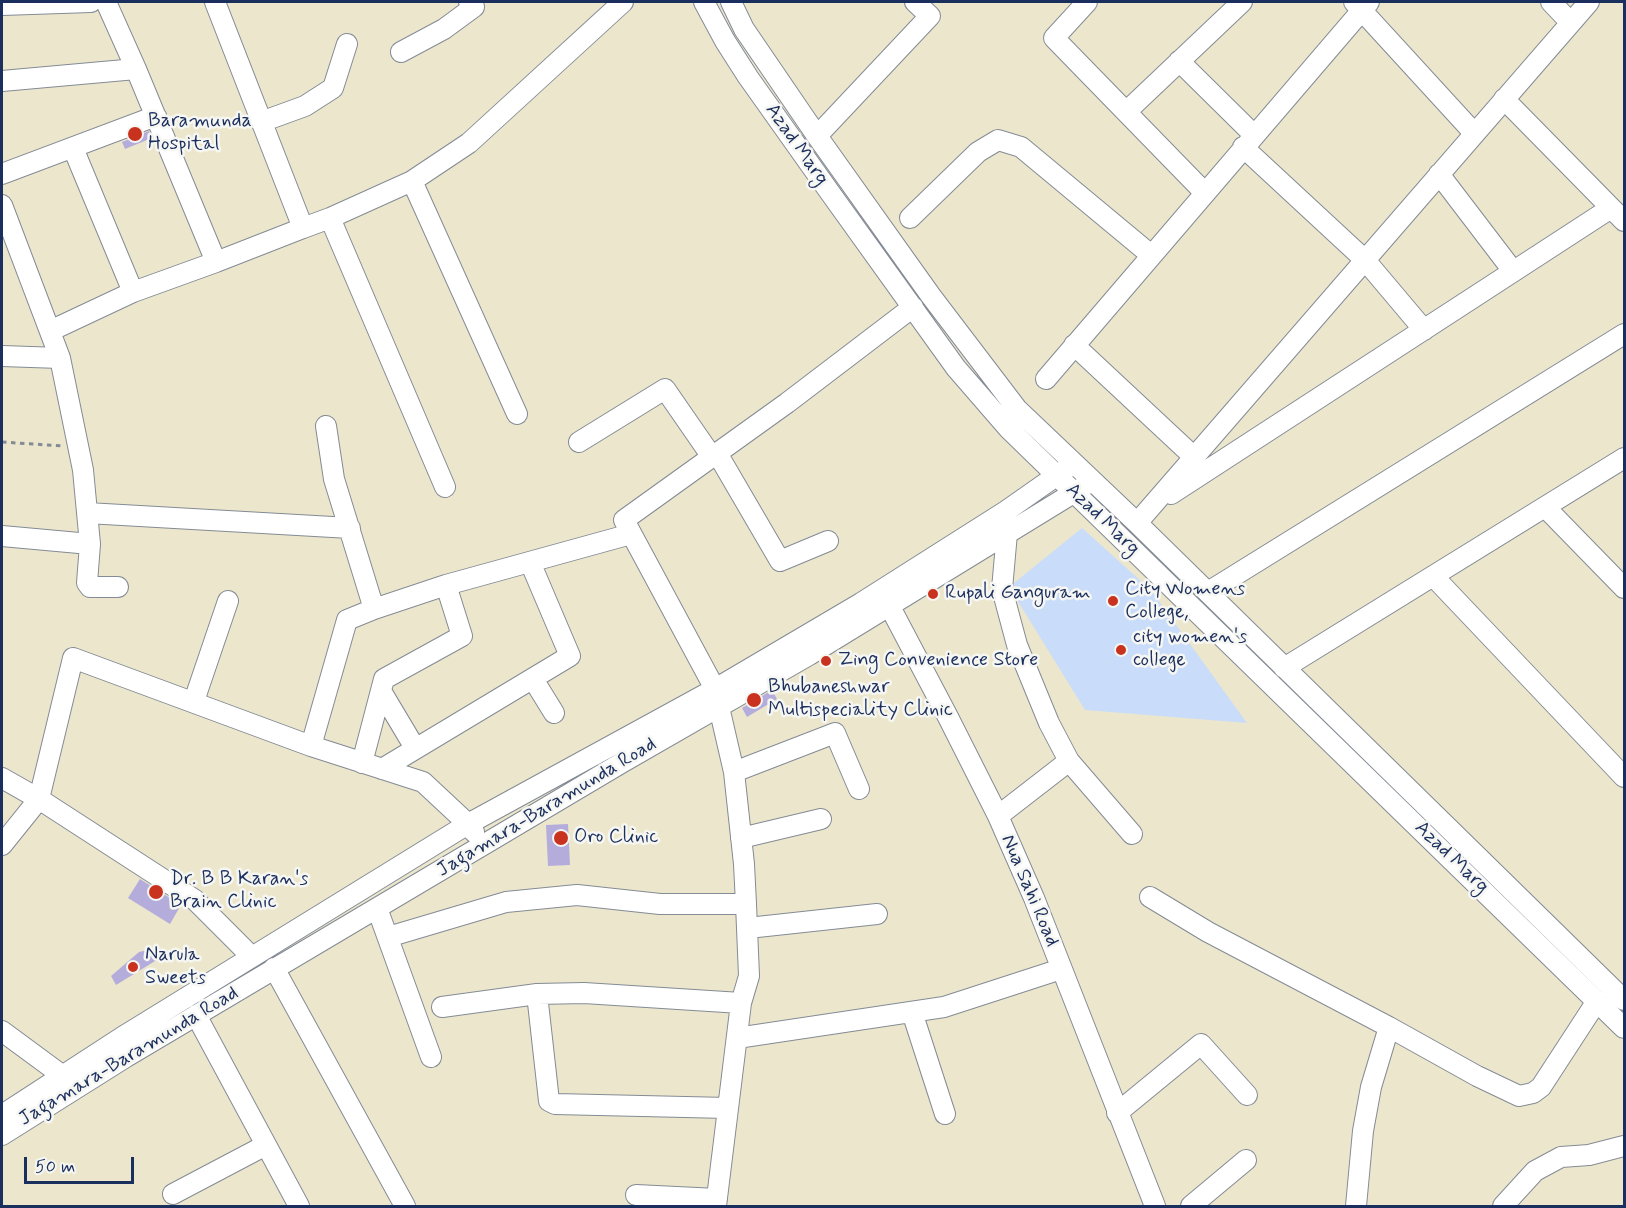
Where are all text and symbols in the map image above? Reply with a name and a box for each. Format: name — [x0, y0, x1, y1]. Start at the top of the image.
street label: Azad Marg — [759, 100, 833, 190]
place label: Baramunda Hospital — [148, 110, 252, 157]
marker: Baramunda Hospital — [126, 125, 144, 143]
street label: Azad Marg — [1060, 479, 1144, 561]
place label: City Womens College, — [1125, 578, 1245, 625]
place label: Rupali Ganguram — [945, 582, 1091, 606]
marker: Rupali Ganguram — [926, 587, 940, 601]
marker: City Womens College, — [1106, 594, 1120, 608]
place label: city women's college — [1133, 626, 1247, 673]
marker: city women's college — [1114, 643, 1128, 657]
place label: Zing Convenience Store — [838, 649, 1038, 673]
marker: Zing Convenience Store — [819, 654, 833, 668]
place label: Bhubaneshwar Multispeciality Clinic — [768, 676, 953, 723]
marker: Bhubaneshwar Multispeciality Clinic — [745, 691, 763, 709]
street label: Jagamara-Baramunda Road — [433, 733, 661, 883]
street label: Azad Marg — [1409, 817, 1493, 899]
place label: Oro Clinic — [574, 826, 659, 850]
marker: Oro Clinic — [552, 829, 570, 847]
street label: Nua Sahi Road — [995, 831, 1063, 951]
place label: Dr. B B Karan's Brain Clinic — [170, 868, 308, 915]
marker: Dr. B B Karan's Brain Clinic — [147, 883, 165, 901]
place label: Narula Sweets — [145, 944, 206, 991]
marker: Narula Sweets — [126, 960, 140, 974]
street label: Jagamara-Baramunda Road — [15, 982, 243, 1132]
scale bar — [27, 1145, 136, 1183]
text: 50 m — [35, 1155, 75, 1179]

